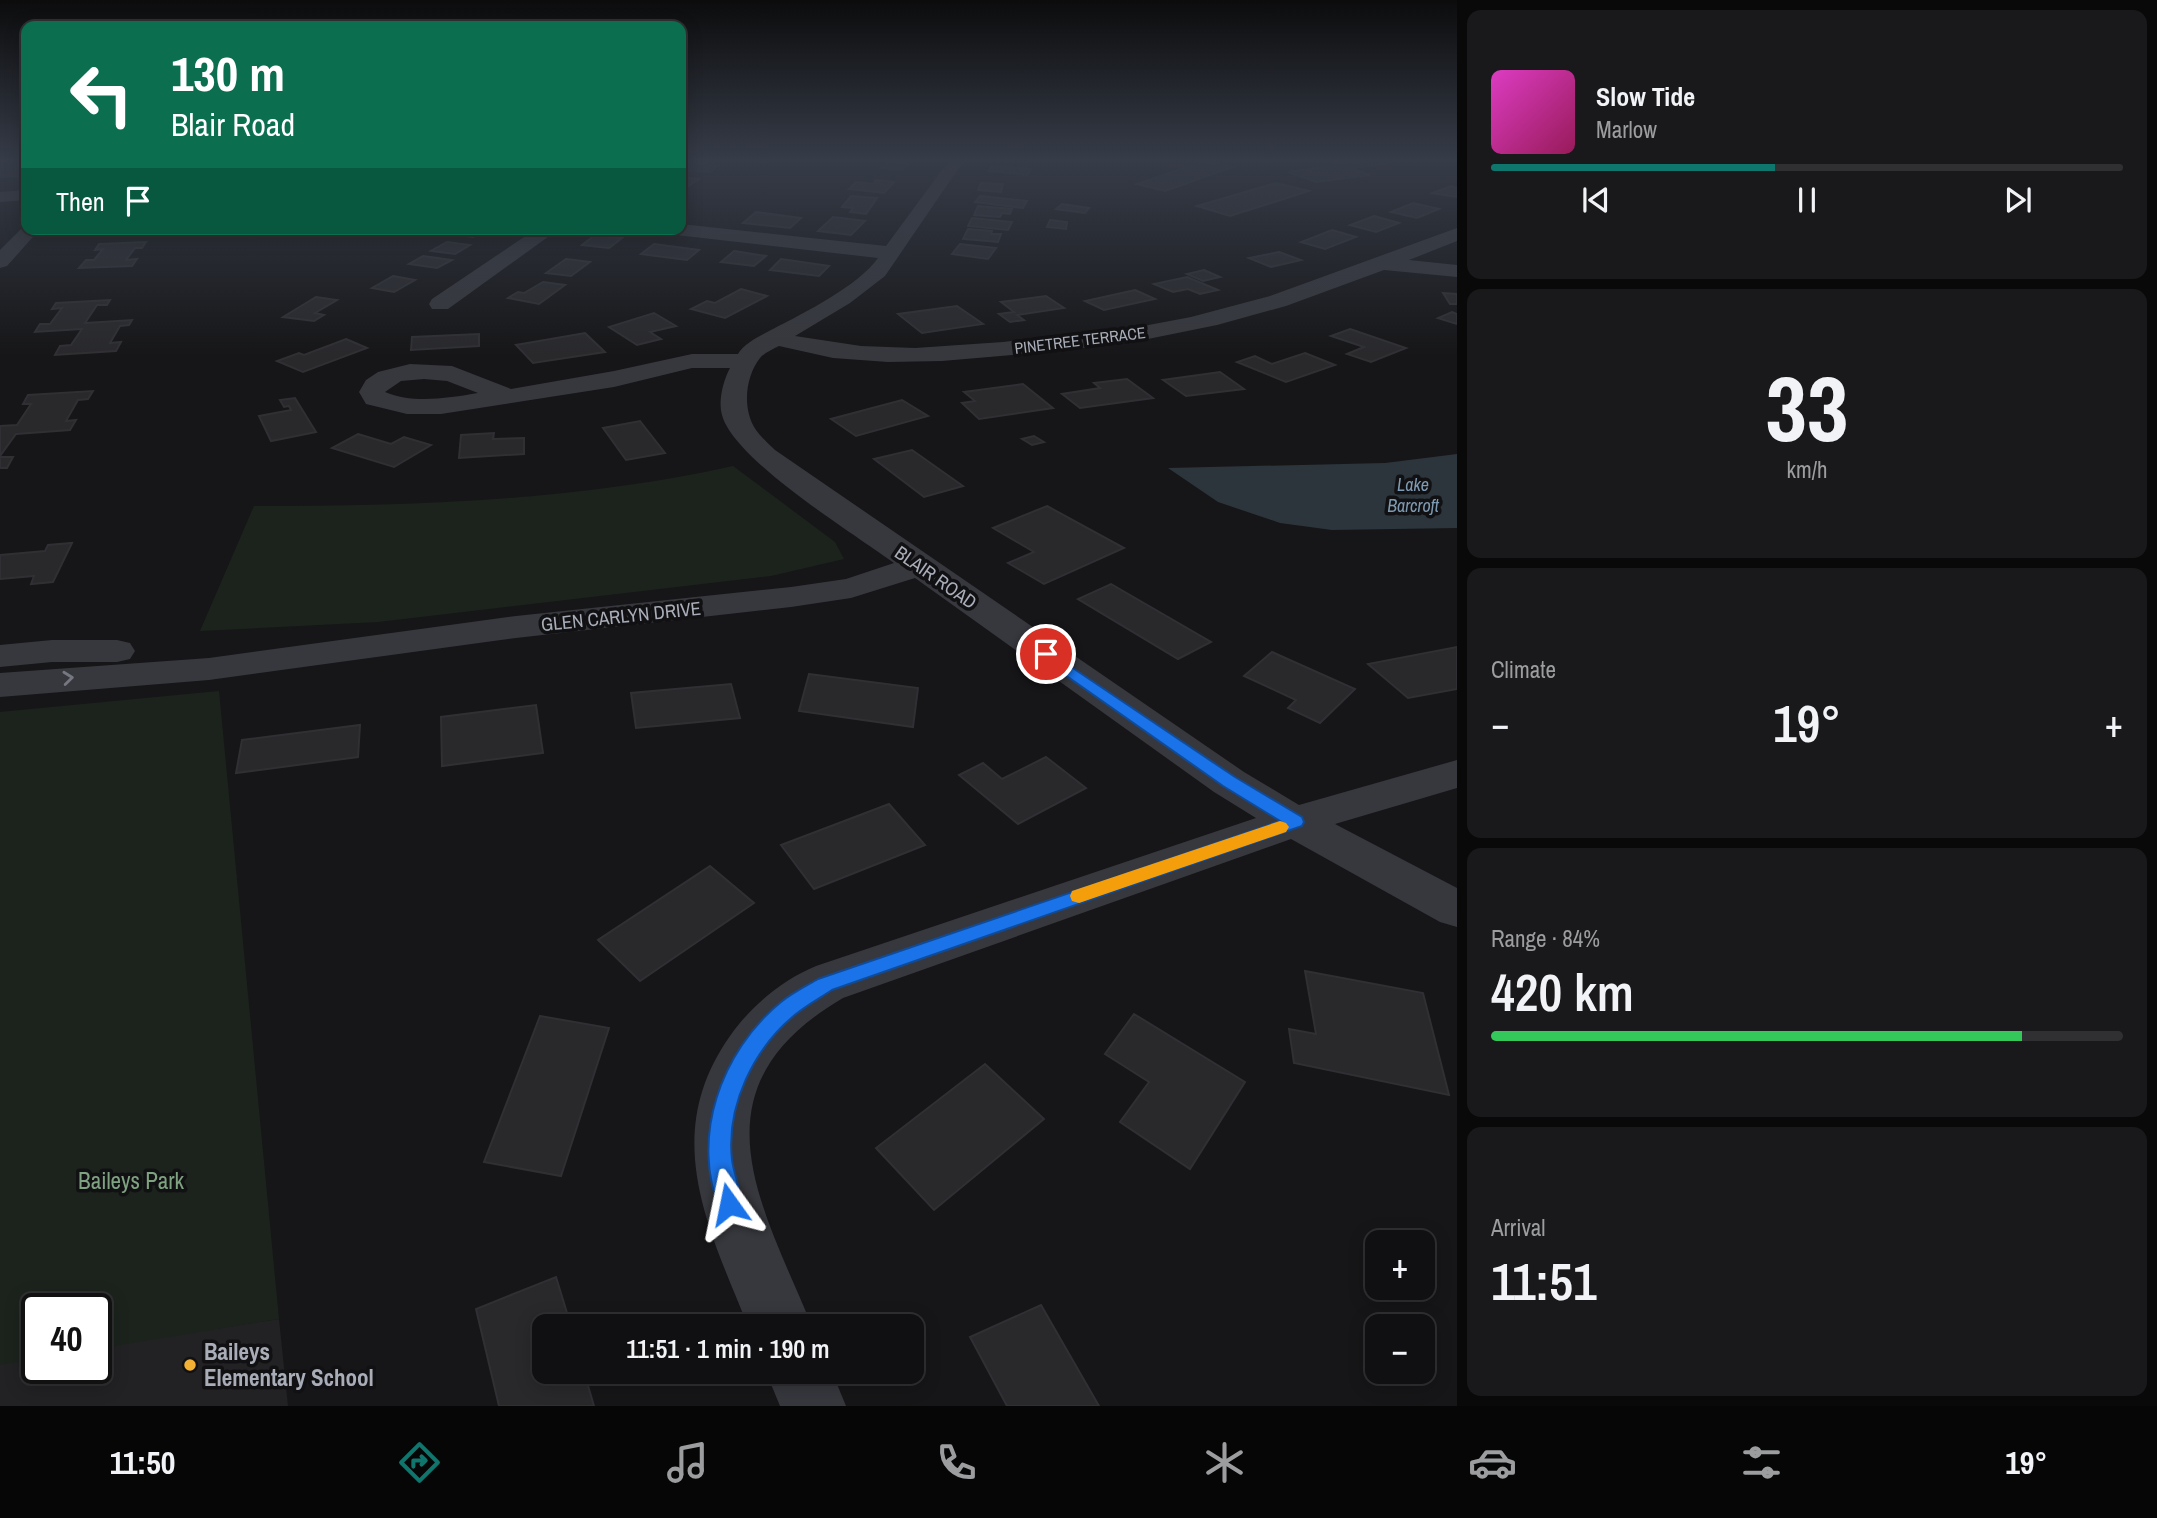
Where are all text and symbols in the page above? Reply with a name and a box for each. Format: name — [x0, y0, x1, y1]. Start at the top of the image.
text: 130 m — [171, 40, 285, 106]
icon: left — [56, 49, 147, 140]
text: Slow Tide — [1596, 79, 1695, 114]
text: Blair Road — [171, 103, 295, 146]
text: Marlow — [1596, 114, 1657, 145]
icon: previous — [1577, 181, 1615, 219]
icon: pause — [1788, 181, 1826, 219]
icon: next — [1999, 181, 2037, 219]
icon: arrive — [119, 182, 157, 220]
text: Then — [56, 184, 105, 219]
street label: PINETREE TERRACE — [1013, 321, 1147, 359]
text: 33 — [1766, 347, 1849, 469]
text: km/h — [1787, 454, 1827, 485]
water label: Lake Barcroft — [1387, 472, 1440, 518]
street label: BLAIR ROAD — [890, 539, 982, 615]
street label: GLEN CARLYN DRIVE — [540, 595, 702, 637]
pin — [1016, 624, 1076, 684]
icon: arrive — [1027, 635, 1065, 673]
text: Climate — [1491, 654, 1556, 685]
one-way arrow — [62, 671, 74, 686]
text: 19° — [1773, 688, 1841, 758]
text: − — [1491, 698, 1509, 749]
text: + — [2105, 698, 2123, 749]
text: Range · 84% — [1491, 923, 1600, 954]
text: 420 km — [1491, 957, 1634, 1027]
park label: Baileys Park — [78, 1165, 185, 1196]
position arrow — [692, 1167, 766, 1241]
text: Arrival — [1491, 1212, 1546, 1243]
map controls — [1365, 1230, 1435, 1384]
button: + — [1365, 1230, 1435, 1300]
text: 11:51 — [1491, 1246, 1597, 1316]
speed limit sign: 40 — [21, 1293, 112, 1384]
button: − — [1365, 1314, 1435, 1384]
text: 11:51 · 1 min · 190 m — [626, 1331, 830, 1366]
place label: Baileys Elementary School — [204, 1336, 374, 1393]
marker: Baileys Elementary School — [182, 1357, 198, 1373]
icon: directions — [395, 1438, 444, 1487]
icon: music — [663, 1438, 712, 1487]
icon: phone — [932, 1438, 981, 1487]
icon: climate — [1200, 1438, 1249, 1487]
icon: car — [1468, 1438, 1517, 1487]
icon: filters — [1737, 1438, 1786, 1487]
text: 11:50 — [110, 1441, 175, 1484]
text: 19° — [2005, 1441, 2047, 1484]

